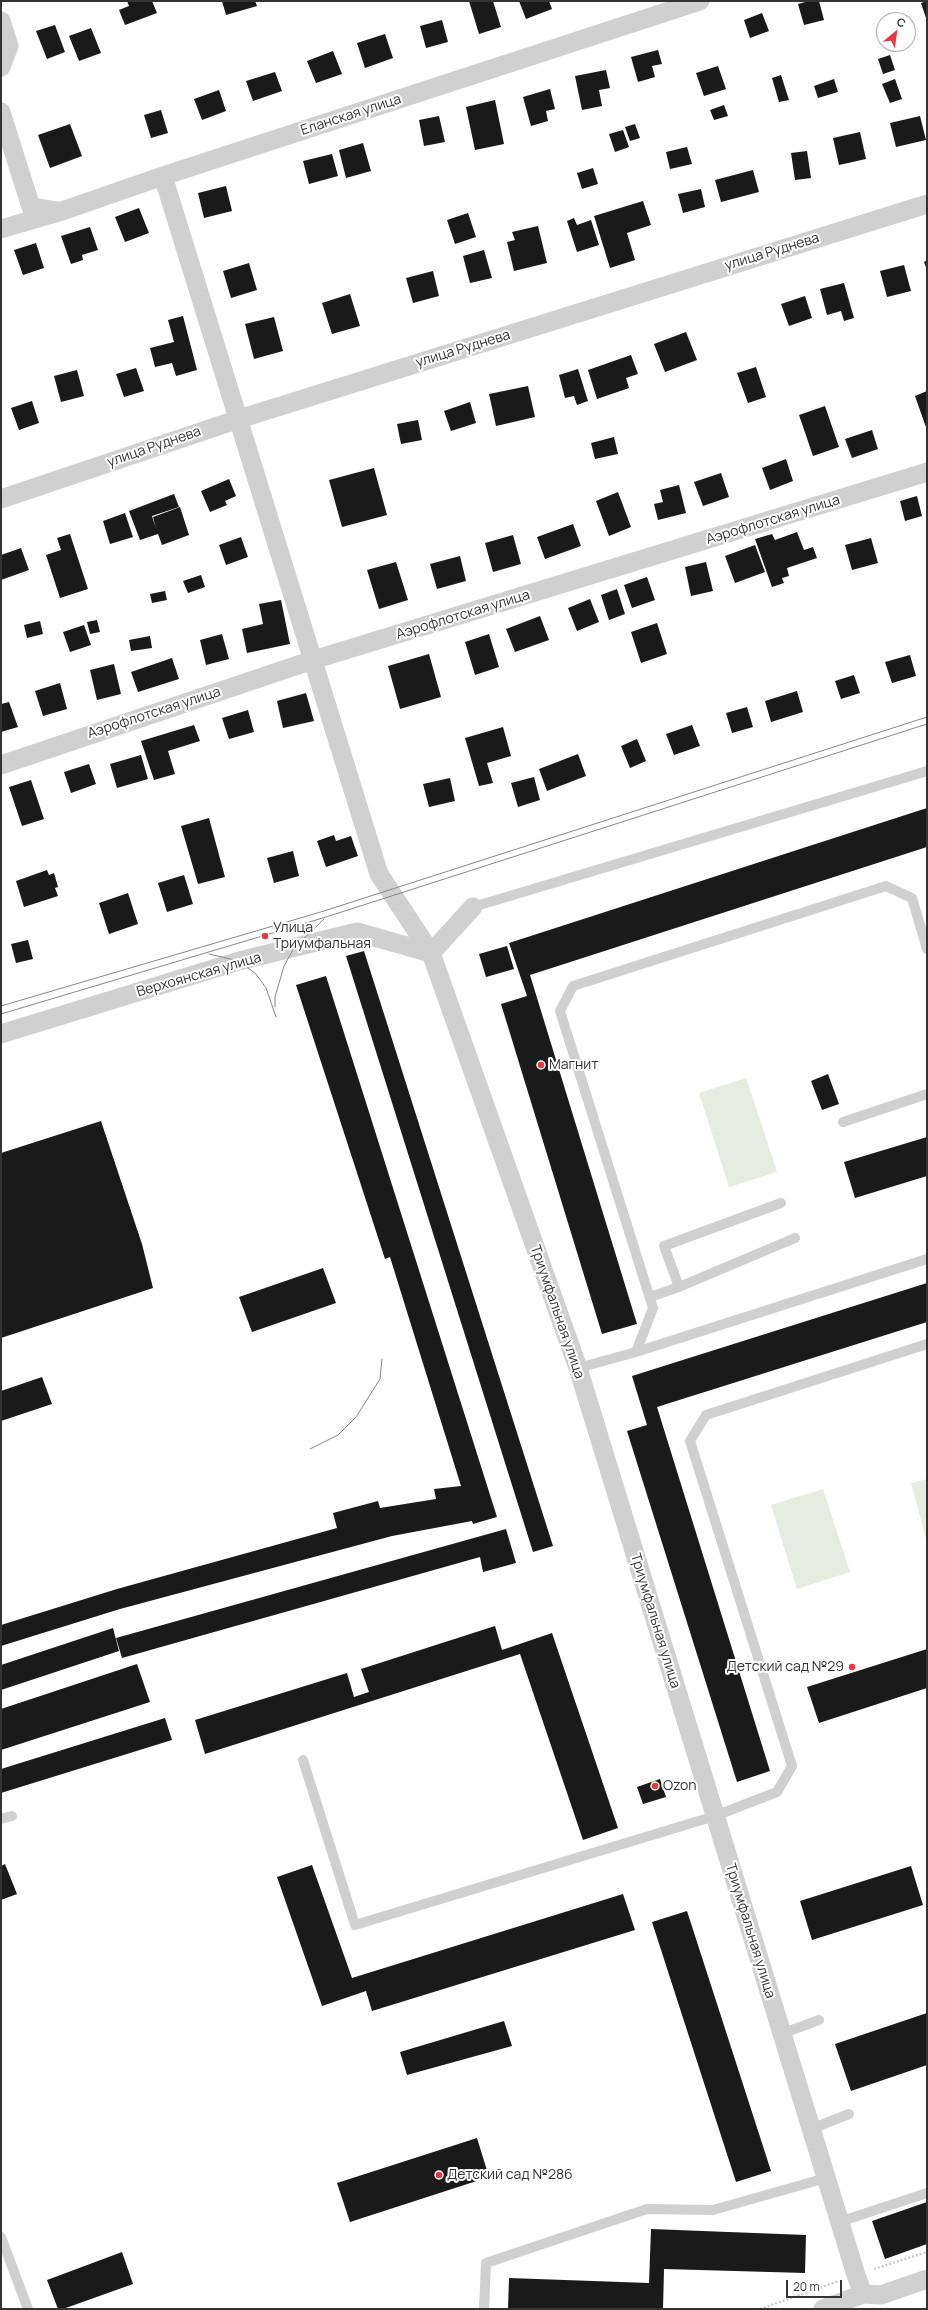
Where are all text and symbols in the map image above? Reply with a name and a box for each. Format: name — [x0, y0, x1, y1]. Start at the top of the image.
north arrow — [876, 12, 916, 52]
text: С — [894, 13, 909, 30]
street label: Еланская улица — [299, 91, 403, 139]
street label: улица Руднева — [723, 230, 821, 274]
street label: улица Руднева — [414, 327, 512, 371]
street label: улица Руднева — [105, 423, 203, 471]
street label: Аэрофлотская улица — [704, 492, 842, 548]
street label: Аэрофлотская улица — [394, 587, 532, 643]
street label: Аэрофлотская улица — [85, 684, 223, 742]
place label: Улица Триумфальная — [273, 920, 371, 952]
marker: Улица Триумфальная — [260, 931, 270, 941]
street label: Верхоянская улица — [135, 949, 263, 1001]
place label: Магнит — [549, 1057, 598, 1073]
marker: Магнит — [536, 1060, 546, 1070]
street label: Триумфальная улица — [526, 1243, 588, 1381]
street label: Триумфальная улица — [626, 1551, 684, 1691]
place label: Детский сад №29 — [726, 1659, 844, 1675]
marker: Детский сад №29 — [847, 1662, 857, 1672]
place label: Ozon — [663, 1778, 697, 1794]
marker: Ozon — [650, 1781, 660, 1791]
street label: Триумфальная улица — [721, 1861, 779, 2001]
place label: Детский сад №286 — [447, 2167, 573, 2183]
marker: Детский сад №286 — [434, 2170, 444, 2180]
scale bar — [788, 2272, 844, 2298]
text: 20 m — [793, 2278, 820, 2295]

